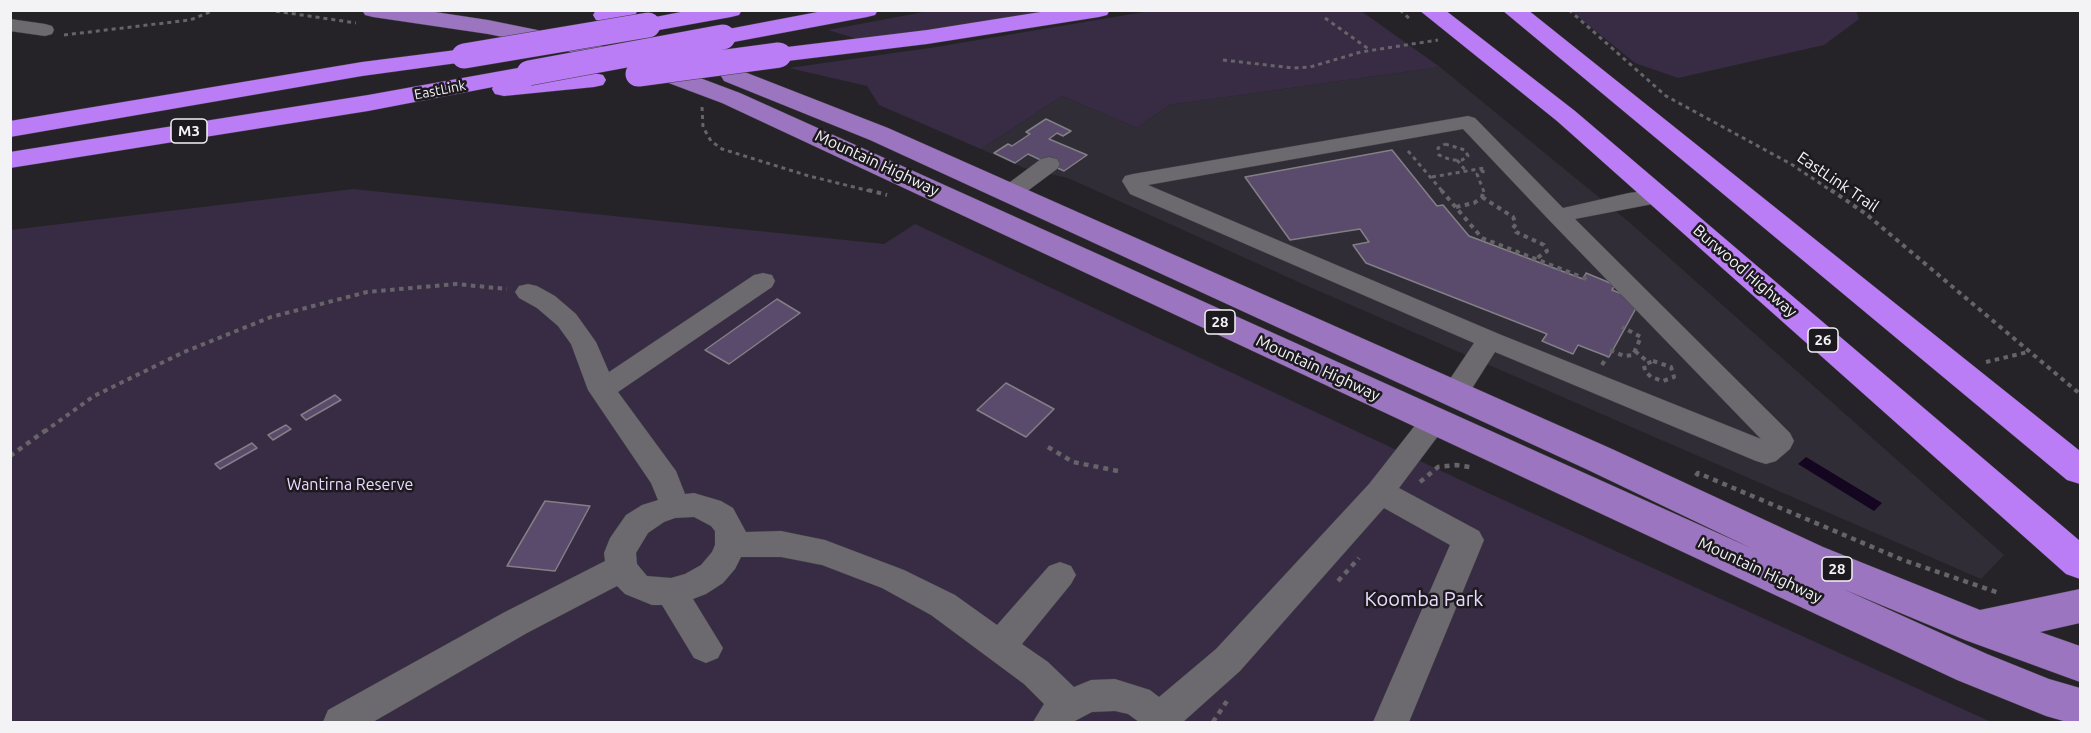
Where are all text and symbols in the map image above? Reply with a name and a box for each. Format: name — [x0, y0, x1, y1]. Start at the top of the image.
street label: EastLink — [413, 77, 467, 103]
road number: M3 — [171, 119, 207, 143]
street label: Mountain Highway — [812, 126, 942, 200]
street label: EastLink Trail — [1794, 148, 1882, 216]
street label: Burwood Highway — [1689, 221, 1801, 321]
road number: 28 — [1205, 310, 1235, 334]
road number: 26 — [1808, 328, 1838, 352]
street label: Mountain Highway — [1253, 331, 1383, 405]
park label: Wantirna Reserve — [287, 475, 413, 495]
street label: Mountain Highway — [1695, 533, 1825, 607]
road number: 28 — [1822, 557, 1852, 581]
park label: Koomba Park — [1365, 587, 1483, 611]

